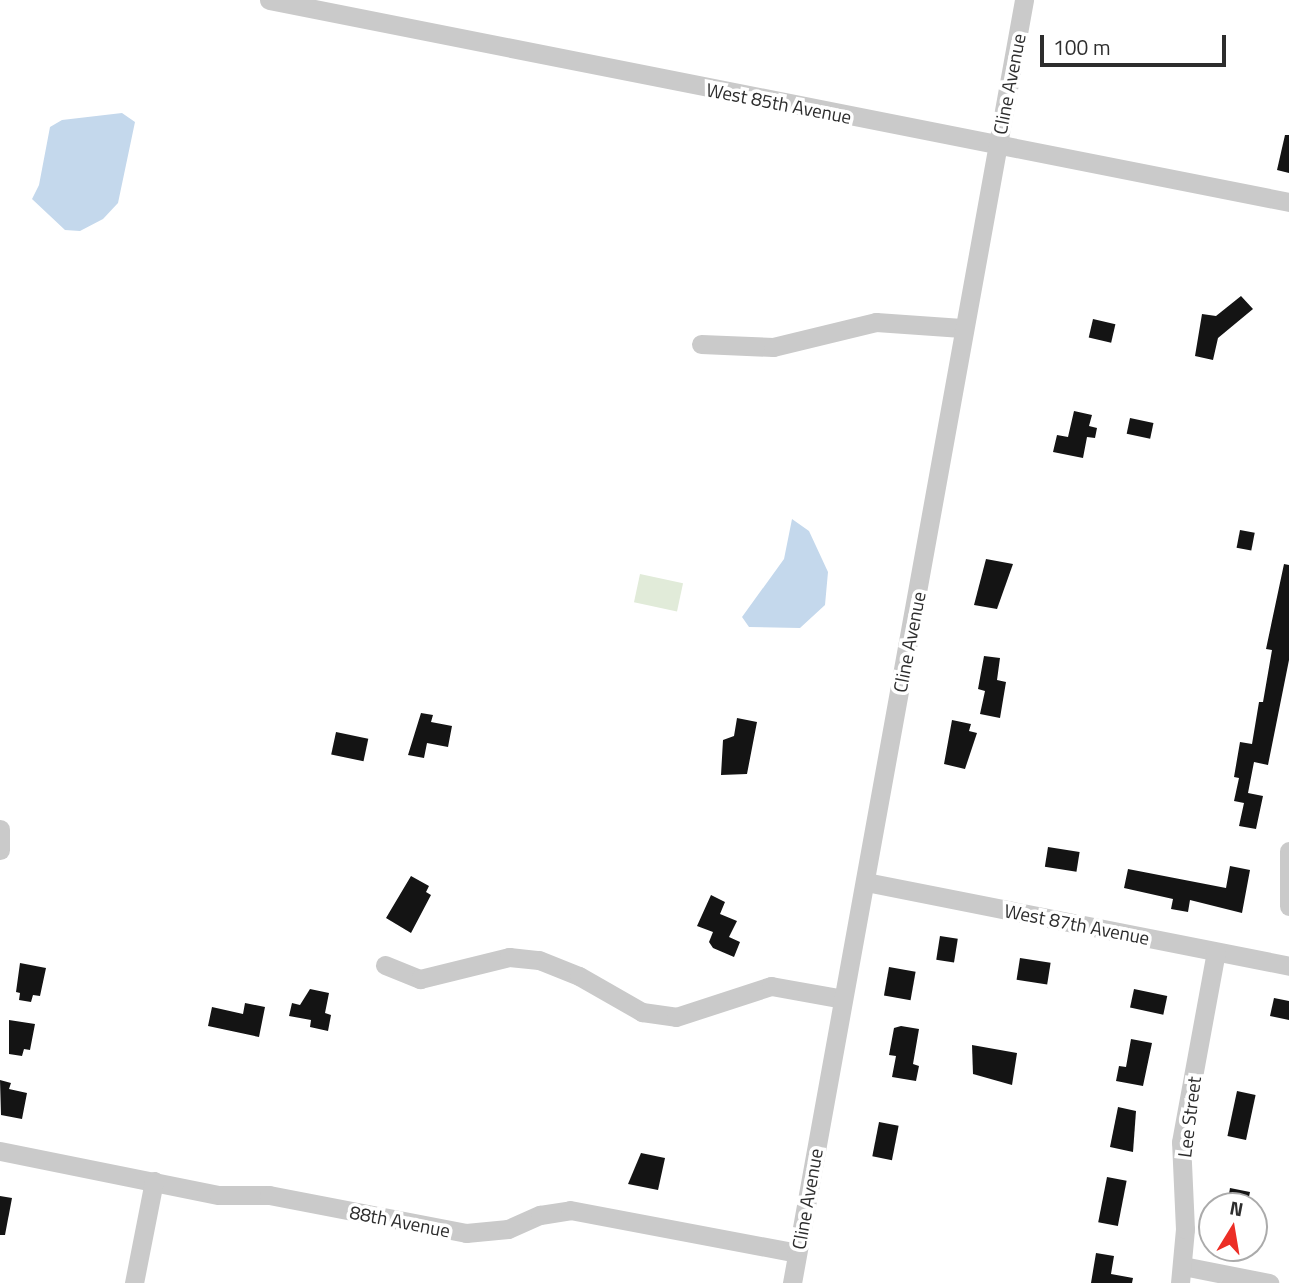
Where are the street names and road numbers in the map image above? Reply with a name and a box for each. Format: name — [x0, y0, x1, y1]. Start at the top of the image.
street label: Cline Avenue — [988, 32, 1030, 136]
street label: West 85th Avenue — [704, 78, 854, 128]
street label: Cline Avenue — [888, 590, 930, 694]
street label: West 87th Avenue — [1002, 899, 1152, 949]
street label: Lee Street — [1173, 1075, 1205, 1159]
street label: Cline Avenue — [787, 1147, 827, 1251]
street label: 88th Avenue — [348, 1200, 452, 1242]

